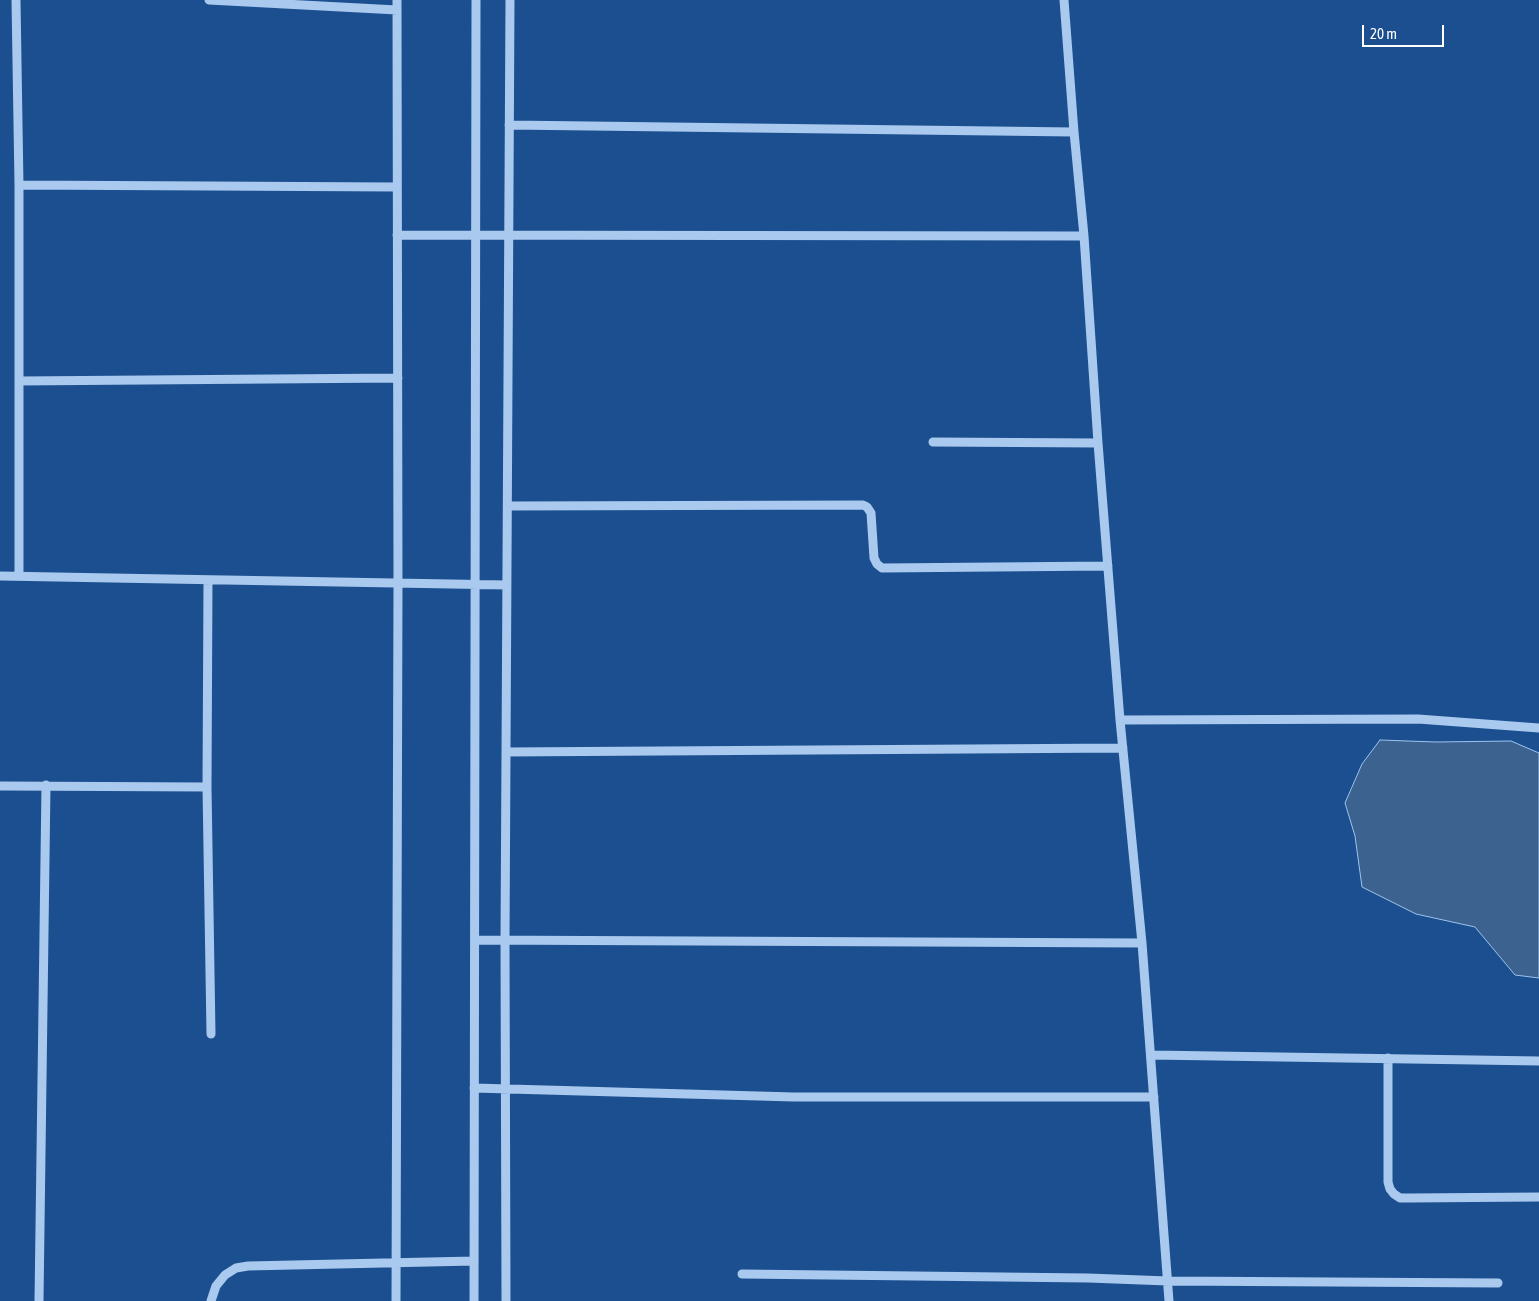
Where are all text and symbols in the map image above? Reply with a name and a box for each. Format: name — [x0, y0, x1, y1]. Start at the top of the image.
scale bar — [1364, 15, 1446, 47]
text: 20 m — [1370, 25, 1397, 42]

